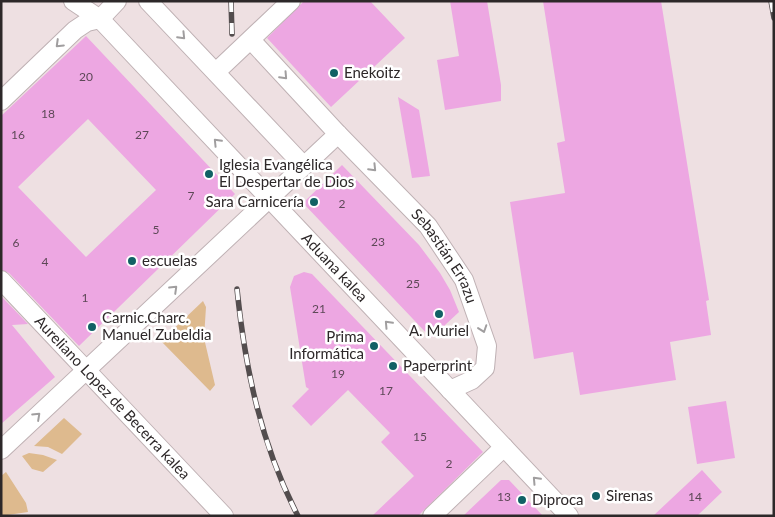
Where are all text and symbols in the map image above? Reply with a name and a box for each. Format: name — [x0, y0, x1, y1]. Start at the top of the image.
one-way arrow — [176, 30, 185, 39]
one-way arrow — [56, 39, 65, 48]
place label: Enekoitz — [344, 63, 400, 81]
marker: Enekoitz — [328, 67, 340, 79]
house number: 20 — [79, 69, 93, 84]
one-way arrow — [278, 70, 287, 79]
house number: 18 — [41, 106, 55, 121]
house number: 16 — [11, 127, 25, 142]
house number: 27 — [135, 127, 149, 142]
one-way arrow — [214, 138, 223, 147]
place label: Iglesia Evangélica El Despertar de Dios — [219, 155, 354, 190]
one-way arrow — [367, 163, 376, 172]
marker: Iglesia Evangélica El Despertar de Dios — [203, 168, 215, 180]
house number: 7 — [188, 188, 195, 203]
place label: Sara Carnicería — [206, 192, 304, 210]
marker: Sara Carnicería — [308, 196, 320, 208]
house number: 2 — [339, 196, 346, 211]
street label: Sebastián Errazu — [408, 204, 481, 305]
house number: 5 — [153, 222, 160, 237]
street label: Aduana kalea — [298, 229, 372, 305]
house number: 23 — [371, 234, 385, 249]
house number: 6 — [13, 235, 20, 250]
place label: escuelas — [142, 251, 197, 269]
house number: 4 — [42, 254, 49, 269]
marker: escuelas — [126, 255, 138, 267]
house number: 25 — [406, 276, 420, 291]
one-way arrow — [169, 286, 178, 295]
house number: 1 — [82, 290, 89, 305]
house number: 21 — [312, 301, 326, 316]
place label: Carnic.Charc. Manuel Zubeldia — [102, 308, 212, 343]
marker: A. Muriel — [433, 308, 445, 320]
street label: Aureliano Lopez de Becerra kalea — [32, 312, 194, 483]
one-way arrow — [385, 320, 394, 329]
marker: Carnic.Charc. Manuel Zubeldia — [86, 321, 98, 333]
place label: A. Muriel — [409, 321, 469, 339]
one-way arrow — [477, 325, 487, 333]
place label: Prima Informática — [289, 327, 364, 362]
marker: Prima Informática — [368, 340, 380, 352]
place label: Paperprint — [403, 356, 473, 374]
marker: Paperprint — [387, 360, 399, 372]
house number: 19 — [331, 366, 345, 381]
house number: 17 — [379, 383, 393, 398]
one-way arrow — [31, 413, 40, 422]
house number: 15 — [413, 429, 427, 444]
house number: 2 — [446, 456, 453, 471]
one-way arrow — [533, 477, 542, 486]
place label: Sirenas — [606, 486, 653, 504]
house number: 13 — [497, 489, 511, 504]
house number: 14 — [688, 489, 702, 504]
place label: Diproca — [532, 490, 584, 508]
marker: Sirenas — [590, 490, 602, 502]
marker: Diproca — [516, 494, 528, 506]

